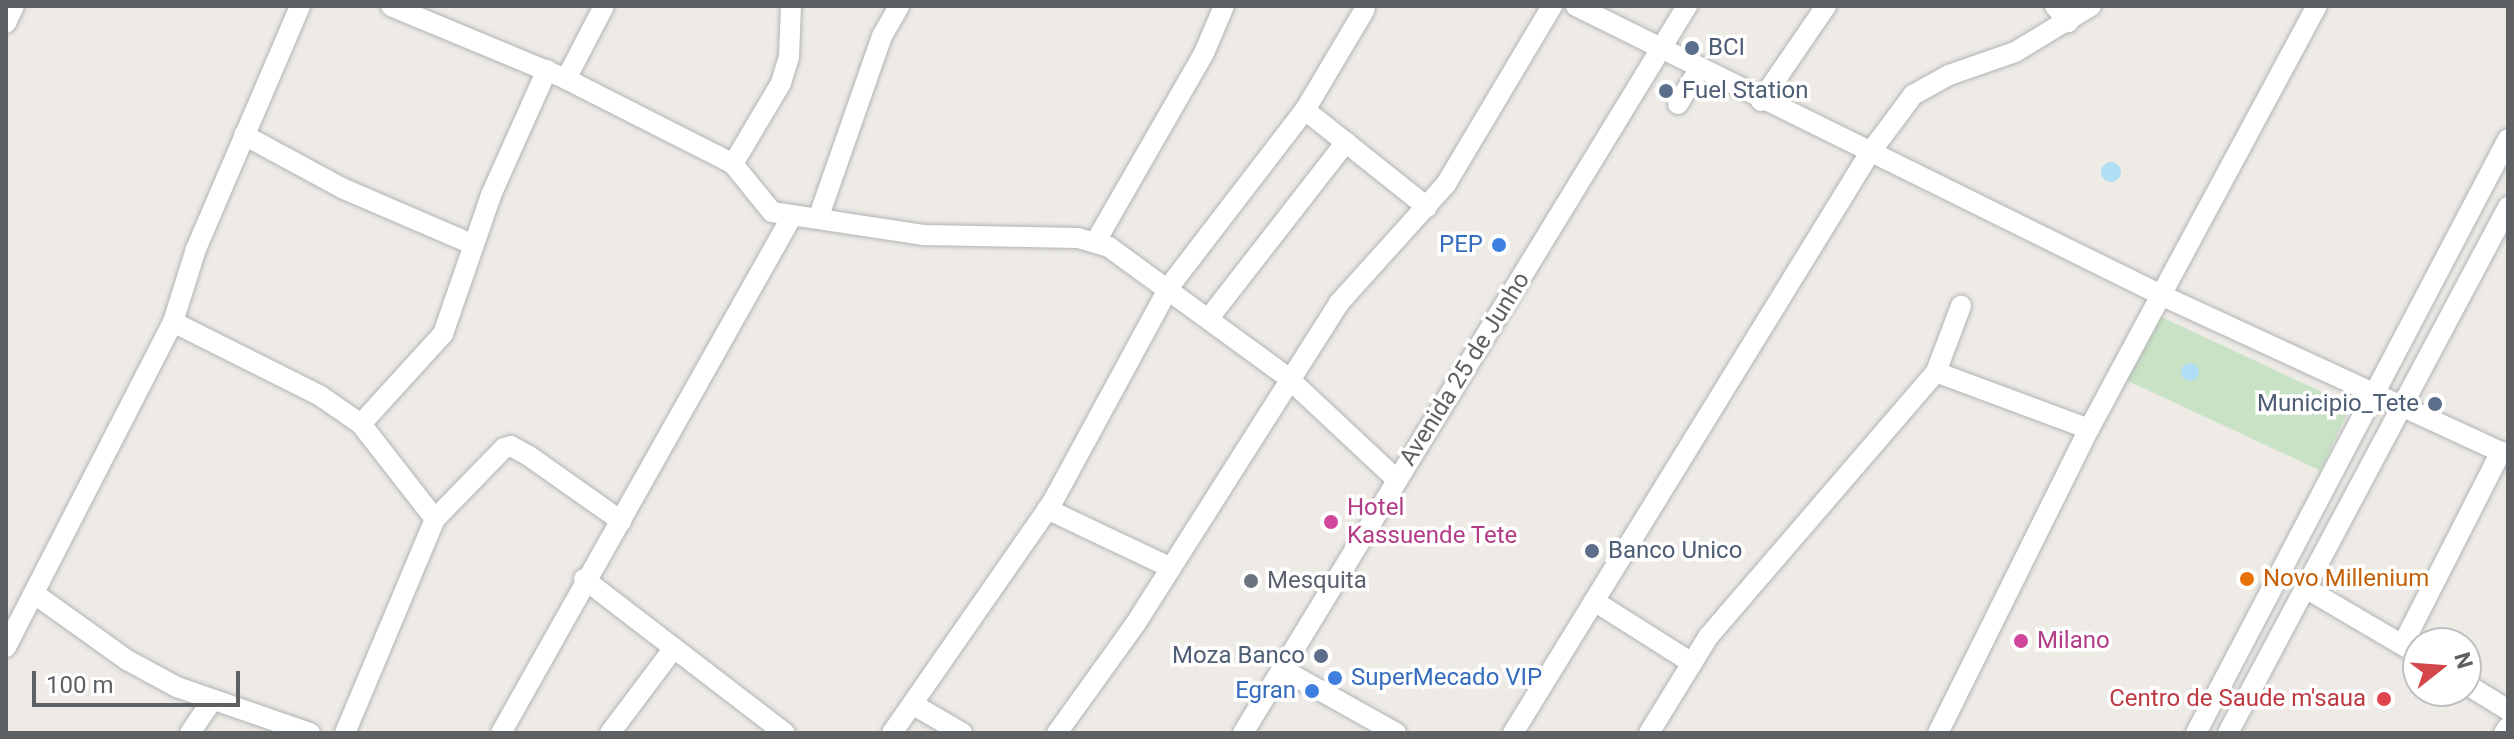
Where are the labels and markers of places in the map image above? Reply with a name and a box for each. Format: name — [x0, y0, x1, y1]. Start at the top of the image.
place label: BCI — [1708, 34, 1745, 62]
marker: BCI — [1683, 39, 1701, 57]
place label: Fuel Station — [1682, 77, 1809, 105]
marker: Fuel Station — [1657, 82, 1675, 100]
place label: PEP — [1439, 231, 1483, 259]
marker: PEP — [1490, 236, 1508, 254]
place label: Municipio_Tete — [2257, 390, 2419, 418]
marker: Municipio_Tete — [2426, 395, 2444, 413]
place label: Hotel Kassuende Tete — [1347, 494, 1518, 550]
marker: Hotel Kassuende Tete — [1322, 513, 1340, 531]
place label: Banco Unico — [1608, 537, 1742, 565]
marker: Banco Unico — [1583, 542, 1601, 560]
place label: Novo Millenium — [2263, 565, 2429, 593]
place label: Mesquita — [1267, 567, 1367, 595]
marker: Novo Millenium — [2238, 570, 2256, 588]
marker: Mesquita — [1242, 572, 1260, 590]
place label: Milano — [2037, 627, 2110, 655]
marker: Milano — [2012, 632, 2030, 650]
place label: Moza Banco — [1172, 642, 1305, 670]
marker: Moza Banco — [1312, 647, 1330, 665]
place label: SuperMecado VIP — [1351, 664, 1542, 692]
marker: SuperMecado VIP — [1326, 669, 1344, 687]
place label: Egran — [1235, 677, 1296, 705]
marker: Egran — [1303, 682, 1321, 700]
place label: Centro de Saude m'saua — [2109, 685, 2366, 713]
marker: Centro de Saude m'saua — [2373, 688, 2395, 710]

